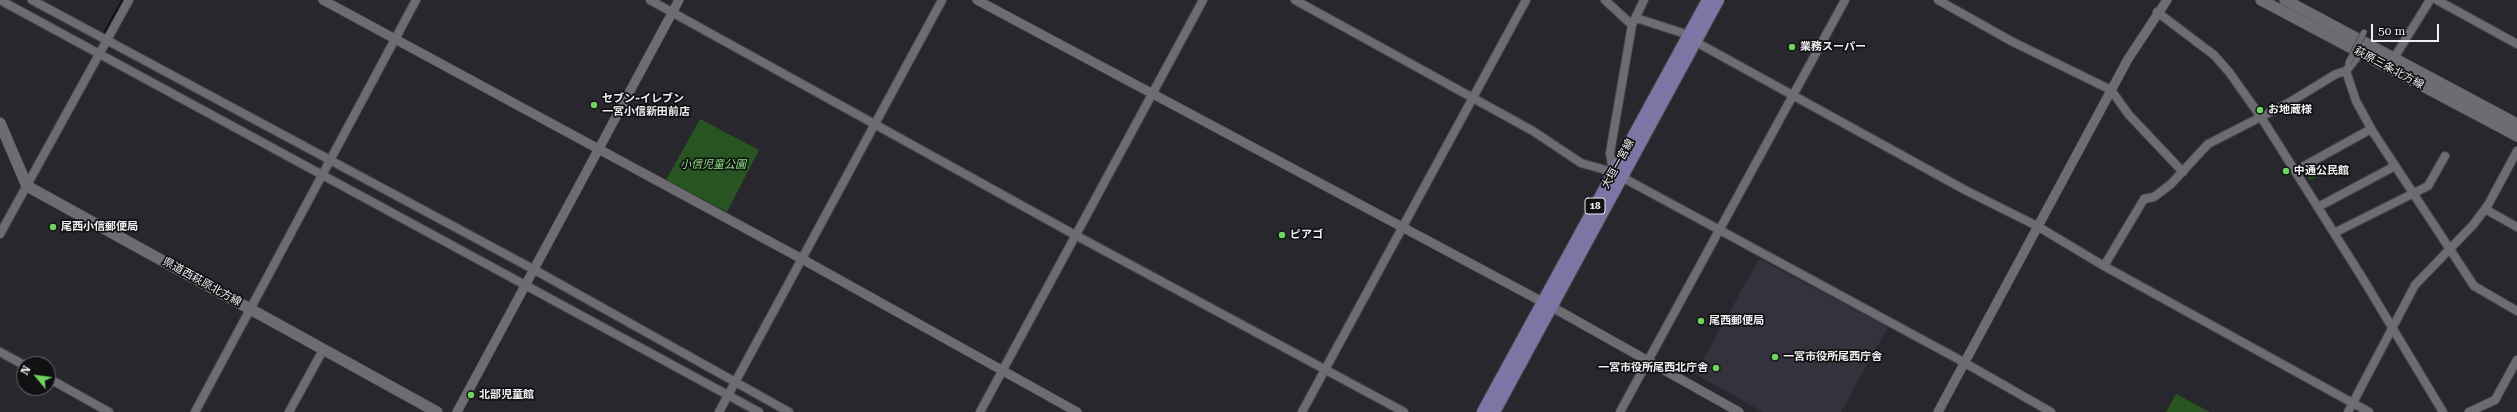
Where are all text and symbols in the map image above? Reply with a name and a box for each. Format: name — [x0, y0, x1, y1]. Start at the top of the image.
scale bar — [2373, 16, 2441, 42]
text: 50 m — [2378, 24, 2405, 38]
place label: 業務スーパー — [1800, 40, 1866, 54]
marker: 業務スーパー — [1787, 42, 1797, 52]
street label: 萩原三条北方線 — [2352, 44, 2426, 92]
place label: セブン-イレブン 一宮小信新田前店 — [602, 92, 690, 118]
marker: セブン-イレブン 一宮小信新田前店 — [589, 100, 599, 110]
place label: お地蔵様 — [2268, 103, 2312, 117]
marker: お地蔵様 — [2255, 105, 2265, 115]
street label: 大垣一宮線 — [1599, 137, 1637, 191]
park label: 小信児童公園 — [680, 158, 746, 172]
place label: 中通公民館 — [2294, 164, 2349, 178]
marker: 中通公民館 — [2281, 166, 2291, 176]
road number: 18 — [1585, 198, 1605, 214]
place label: 尾西小信郵便局 — [61, 220, 138, 234]
marker: 尾西小信郵便局 — [48, 222, 58, 232]
place label: ピアゴ — [1290, 228, 1323, 242]
marker: ピアゴ — [1277, 230, 1287, 240]
street label: 県道西萩原北方線 — [160, 255, 244, 309]
place label: 尾西郵便局 — [1709, 314, 1764, 328]
marker: 尾西郵便局 — [1696, 316, 1706, 326]
place label: 一宮市役所尾西庁舎 — [1783, 350, 1882, 364]
marker: 一宮市役所尾西庁舎 — [1770, 352, 1780, 362]
north arrow — [16, 356, 56, 396]
place label: 一宮市役所尾西北庁舎 — [1598, 361, 1708, 375]
marker: 一宮市役所尾西北庁舎 — [1711, 363, 1721, 373]
text: N — [18, 364, 34, 377]
place label: 北部児童館 — [479, 388, 534, 402]
marker: 北部児童館 — [466, 390, 476, 400]

